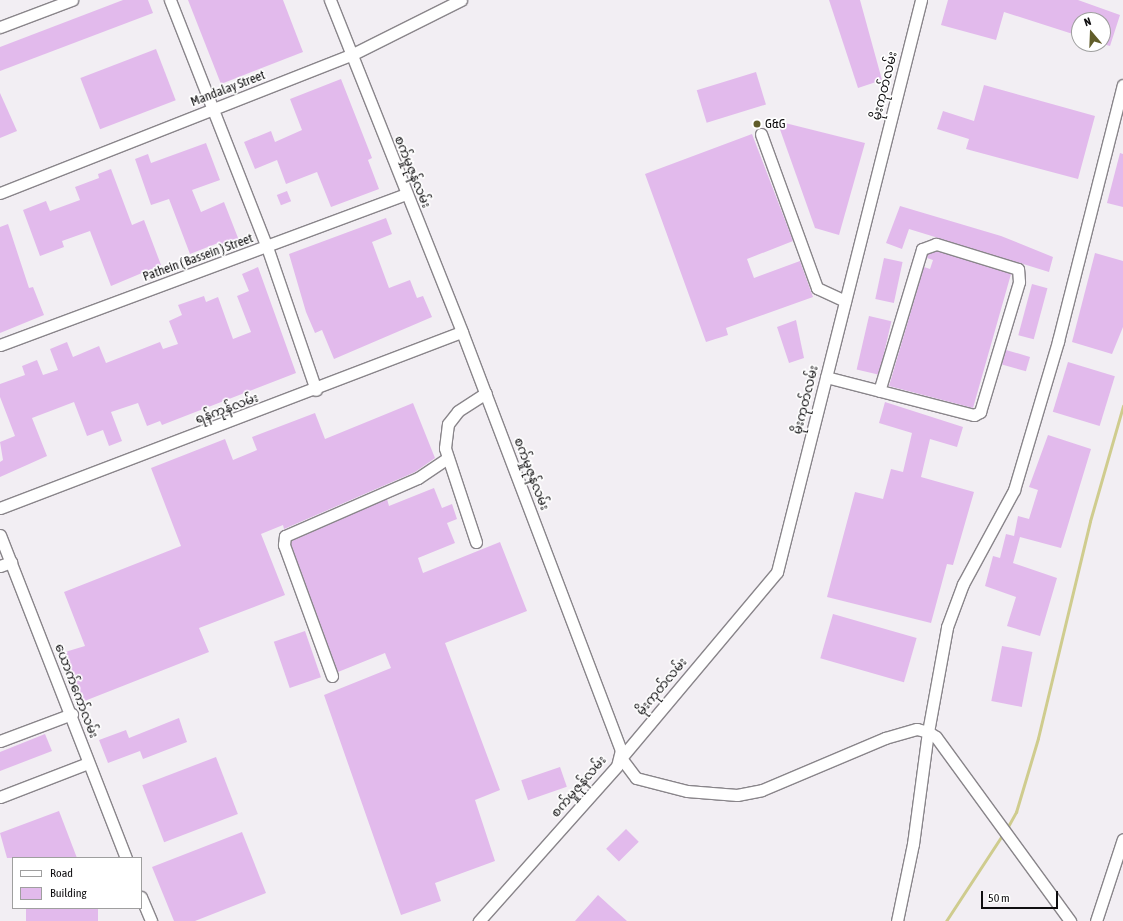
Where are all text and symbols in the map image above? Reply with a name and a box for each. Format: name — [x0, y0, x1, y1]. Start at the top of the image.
north arrow — [1071, 12, 1111, 52]
text: N — [1082, 15, 1092, 28]
street label: မိုးကုတ်လမ်း — [869, 50, 901, 122]
street label: Mandalay Street — [189, 68, 267, 110]
place label: G&G — [765, 116, 786, 132]
marker: G&G — [752, 119, 762, 129]
street label: စက်မှုဇုန်လမ်း — [390, 134, 434, 210]
street label: Pathein ( Bassein ) Street — [141, 231, 255, 285]
street label: မိုးကုတ်လမ်း — [790, 364, 822, 436]
street label: ရန်ကုန်လမ်း — [193, 390, 261, 428]
street label: စက်မှုဇုန်လမ်း — [510, 436, 552, 512]
street label: ယောက်ကော်လမ်း — [51, 642, 101, 740]
street label: မိုးကုတ်လမ်း — [633, 655, 691, 719]
street label: စက်မှုဇုန်လမ်း — [548, 753, 610, 821]
legend — [12, 857, 142, 909]
text: Road — [50, 866, 73, 880]
scale bar — [983, 883, 1060, 909]
text: Building — [50, 886, 87, 900]
text: 50 m — [988, 891, 1010, 905]

